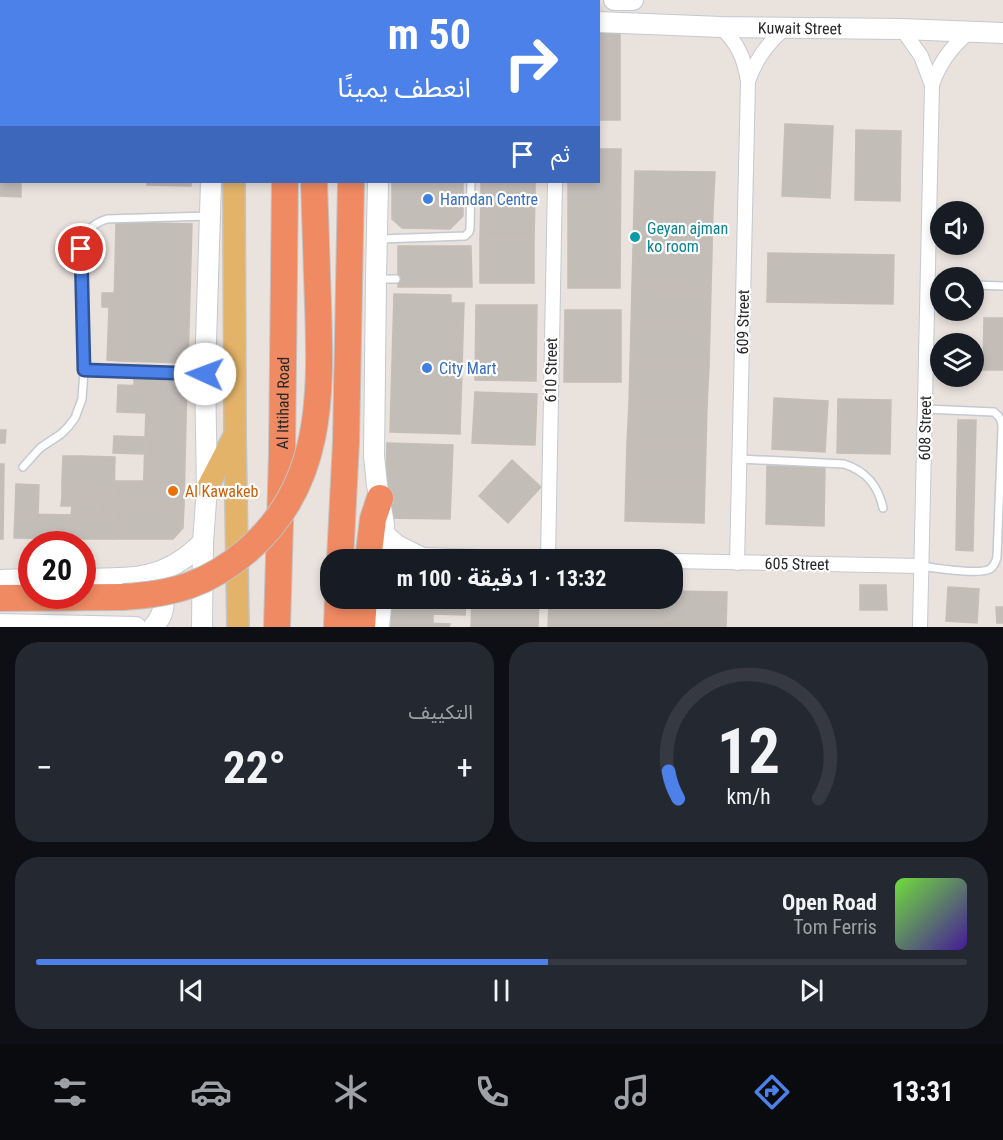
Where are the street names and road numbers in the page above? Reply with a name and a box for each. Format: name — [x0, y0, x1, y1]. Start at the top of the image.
street label: Kuwait Street — [758, 18, 842, 38]
street label: 609 Street — [733, 289, 753, 355]
street label: 610 Street — [541, 337, 561, 403]
street label: Al Ittihad Road — [273, 357, 293, 450]
street label: 608 Street — [915, 395, 935, 461]
street label: 605 Street — [764, 554, 830, 574]

